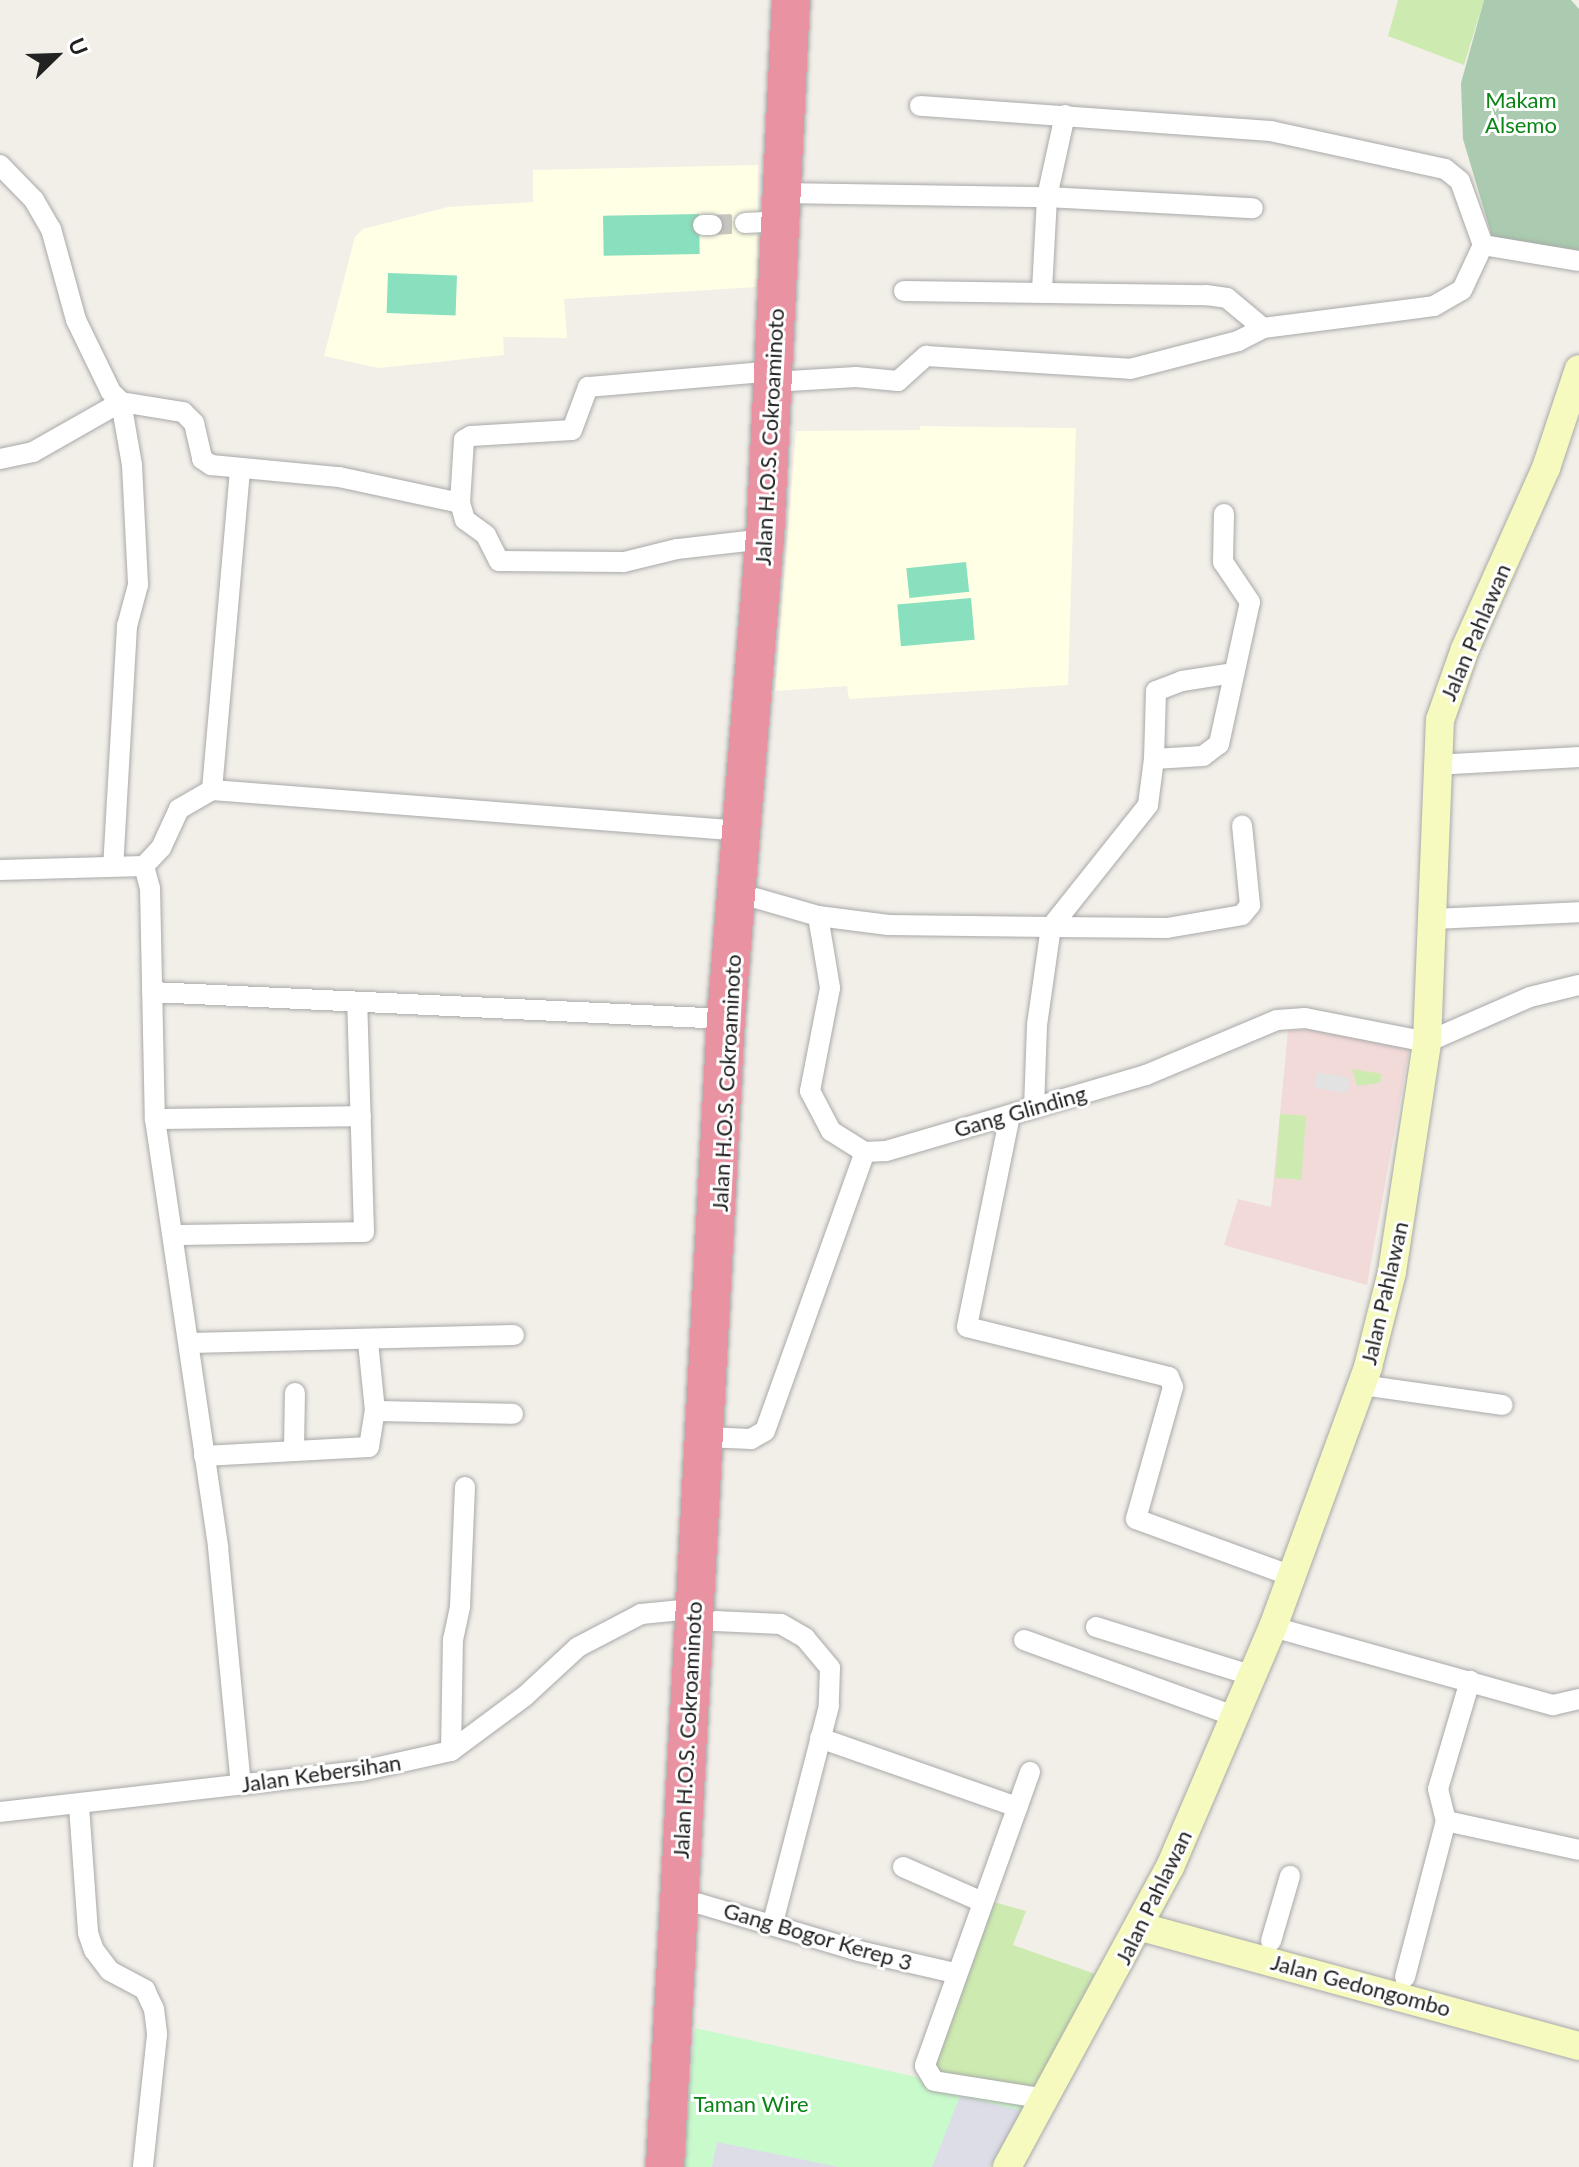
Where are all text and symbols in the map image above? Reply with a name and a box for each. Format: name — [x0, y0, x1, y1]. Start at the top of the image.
north arrow — [16, 16, 96, 96]
text: U — [63, 34, 94, 59]
park label: Makam Alsemo — [1485, 86, 1557, 138]
street label: Jalan H.O.S. Cokroaminoto — [749, 308, 789, 566]
street label: Jalan Pahlawan — [1434, 560, 1516, 704]
street label: Jalan H.O.S. Cokroaminoto — [706, 954, 746, 1212]
street label: Gang Glinding — [951, 1080, 1089, 1142]
street label: Jalan Pahlawan — [1355, 1219, 1413, 1367]
street label: Jalan H.O.S. Cokroaminoto — [667, 1601, 707, 1859]
street label: Jalan Kebersihan — [239, 1749, 403, 1797]
street label: Jalan Pahlawan — [1109, 1825, 1197, 1969]
street label: Gang Bogor Kerep 3 — [720, 1896, 916, 1976]
street label: Jalan Gedongombo — [1268, 1948, 1454, 2022]
park label: Taman Wire — [693, 2091, 809, 2117]

